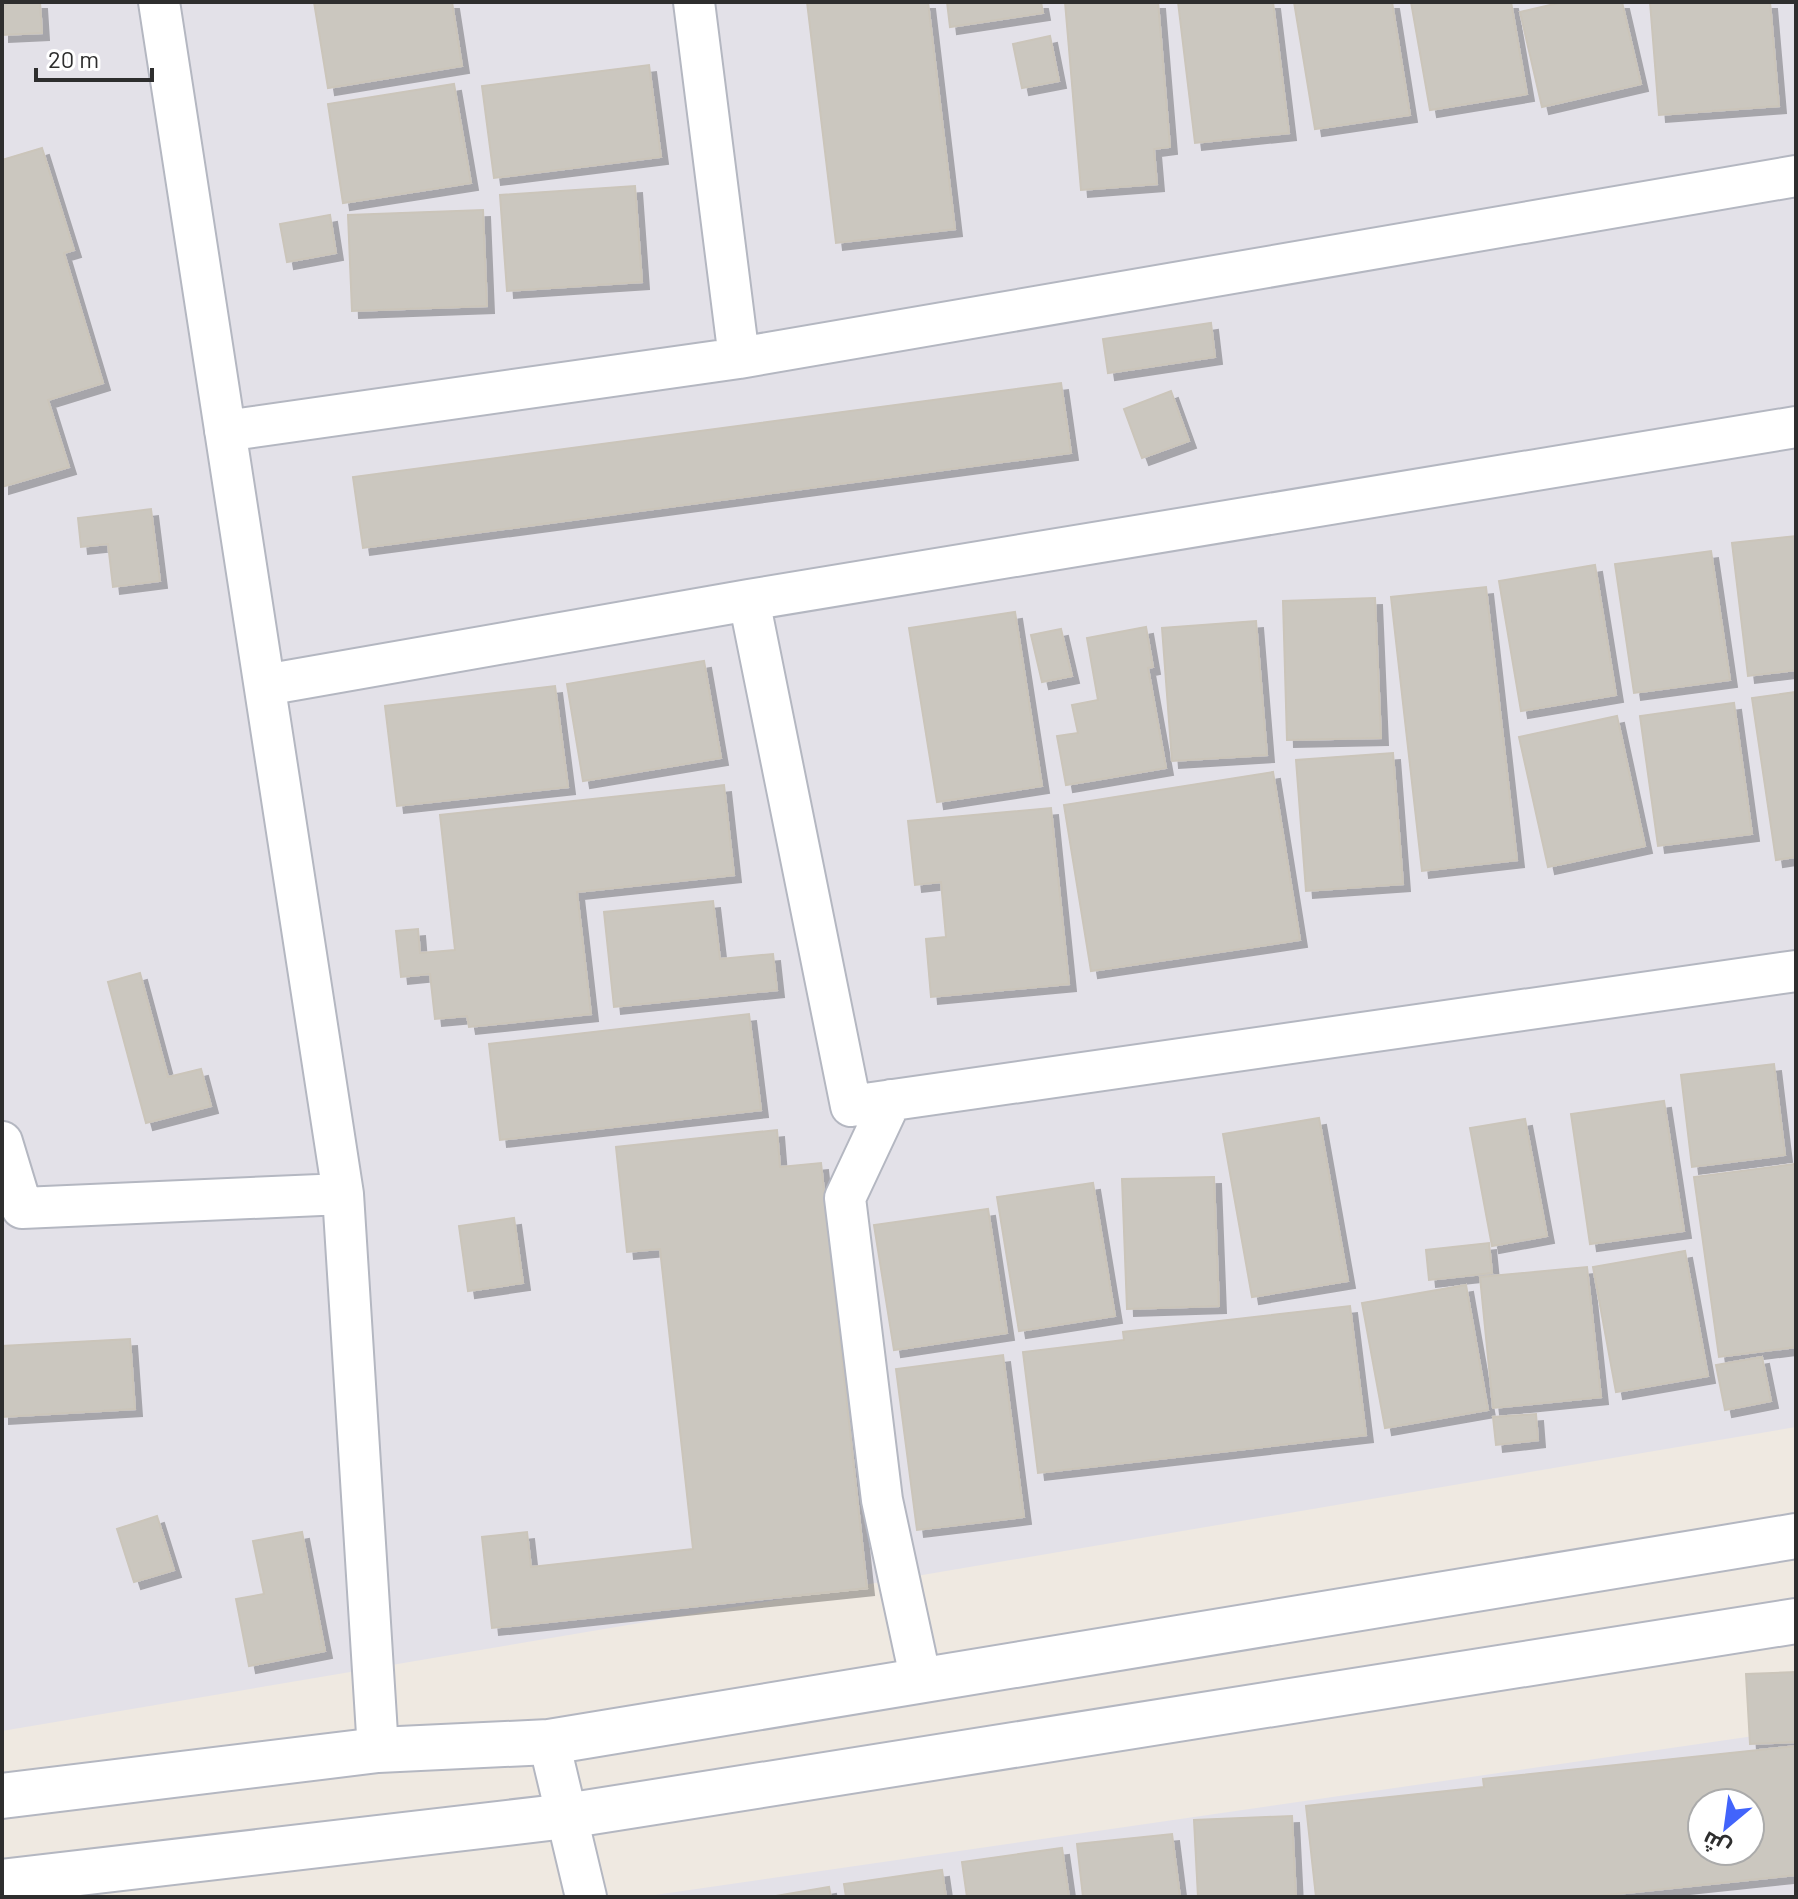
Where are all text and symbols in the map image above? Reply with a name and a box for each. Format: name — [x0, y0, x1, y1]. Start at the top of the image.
scale bar — [36, 32, 152, 82]
text: 20 m — [48, 44, 99, 73]
north arrow — [1686, 1787, 1766, 1867]
text: ش — [1697, 1825, 1735, 1864]

